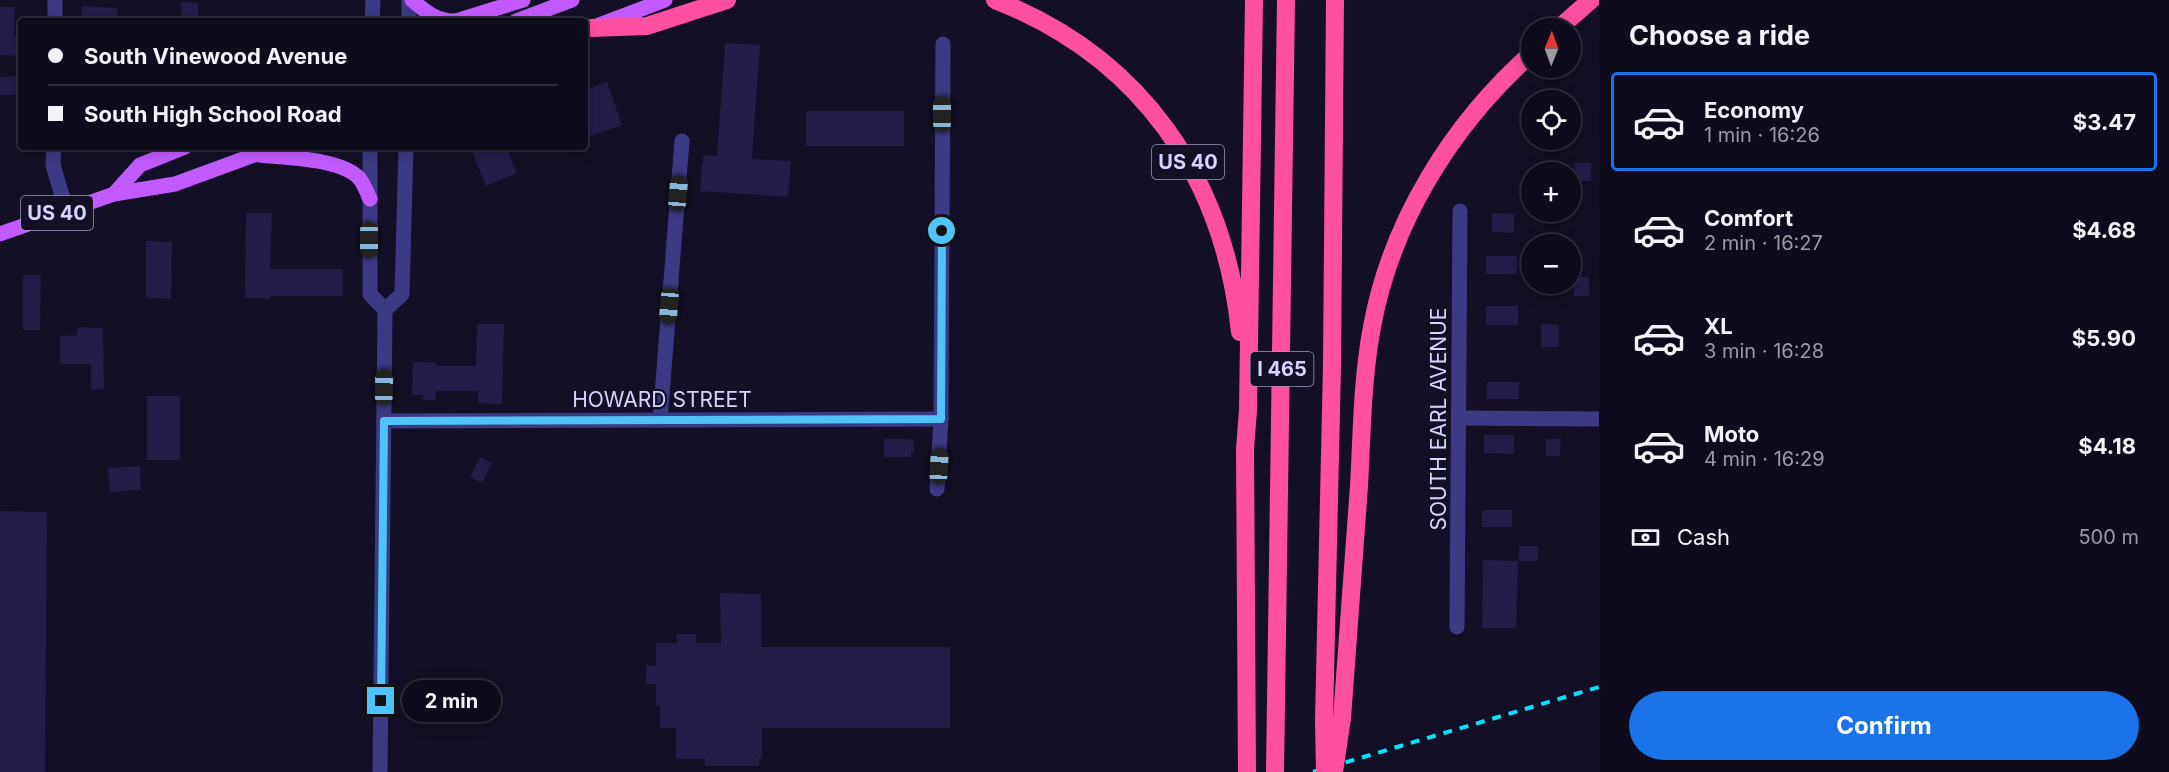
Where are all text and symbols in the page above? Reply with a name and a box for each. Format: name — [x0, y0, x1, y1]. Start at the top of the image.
north arrow — [1521, 18, 1581, 78]
map controls — [1521, 18, 1581, 294]
text: Choose a ride — [1629, 19, 1810, 52]
text: South Vinewood Avenue — [84, 43, 347, 69]
button: locate — [1521, 90, 1581, 150]
icon: car — [1632, 95, 1686, 149]
car — [933, 96, 951, 132]
text: Economy — [1704, 97, 1804, 123]
text: South High School Road — [84, 101, 342, 127]
text: $3.47 — [2073, 109, 2136, 135]
text: 1 min · 16:26 — [1704, 123, 1820, 147]
road number: US 40 — [1152, 145, 1224, 179]
button: + — [1521, 162, 1581, 222]
car — [667, 174, 689, 212]
road number: US 40 — [21, 196, 93, 230]
icon: car — [1632, 203, 1686, 257]
text: Comfort — [1704, 205, 1793, 231]
route start — [928, 217, 955, 244]
text: $4.68 — [2072, 217, 2136, 243]
car — [360, 222, 378, 258]
text: 2 min · 16:27 — [1704, 231, 1823, 255]
button: − — [1521, 234, 1581, 294]
car — [658, 287, 680, 325]
street label: SOUTH EARL AVENUE — [1426, 308, 1451, 530]
icon: car — [1632, 311, 1686, 365]
text: XL — [1704, 313, 1733, 339]
text: $5.90 — [2072, 325, 2136, 351]
text: 3 min · 16:28 — [1704, 339, 1824, 363]
road number: I 465 — [1250, 352, 1314, 386]
car — [375, 369, 393, 405]
street label: HOWARD STREET — [572, 387, 752, 412]
icon: car — [1632, 419, 1686, 473]
text: Moto — [1704, 421, 1759, 447]
text: $4.18 — [2078, 433, 2136, 459]
text: 4 min · 16:29 — [1704, 447, 1825, 471]
car — [929, 448, 949, 484]
icon: cash — [1629, 521, 1662, 554]
text: Cash — [1677, 524, 1730, 550]
text: 500 m — [2078, 525, 2139, 549]
callout: 2 min — [402, 680, 501, 722]
route end — [367, 687, 394, 714]
text: 2 min — [425, 689, 478, 713]
button: Confirm — [1629, 691, 2139, 760]

